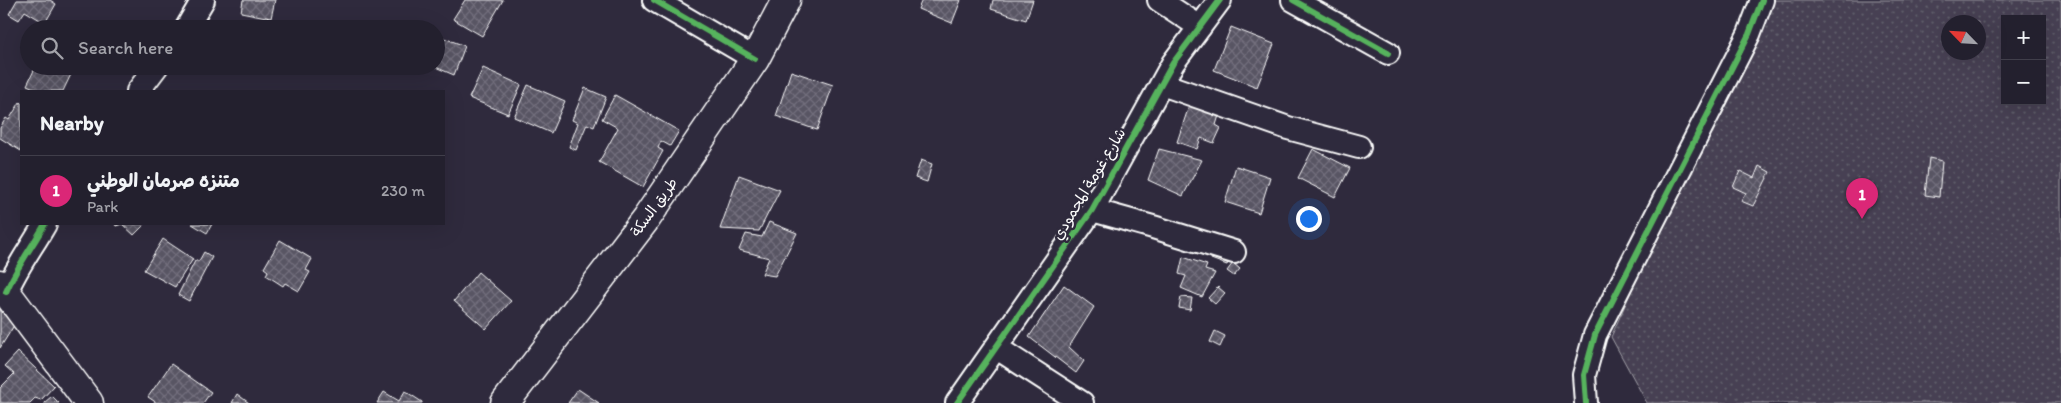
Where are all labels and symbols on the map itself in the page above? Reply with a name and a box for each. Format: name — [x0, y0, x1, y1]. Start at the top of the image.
north arrow — [1941, 15, 1986, 60]
street label: شارع غومة المحمودي — [1048, 125, 1131, 244]
street label: طريق السكة — [627, 174, 681, 240]
pin: 1 — [1846, 178, 1878, 219]
your location — [1296, 206, 1322, 232]

